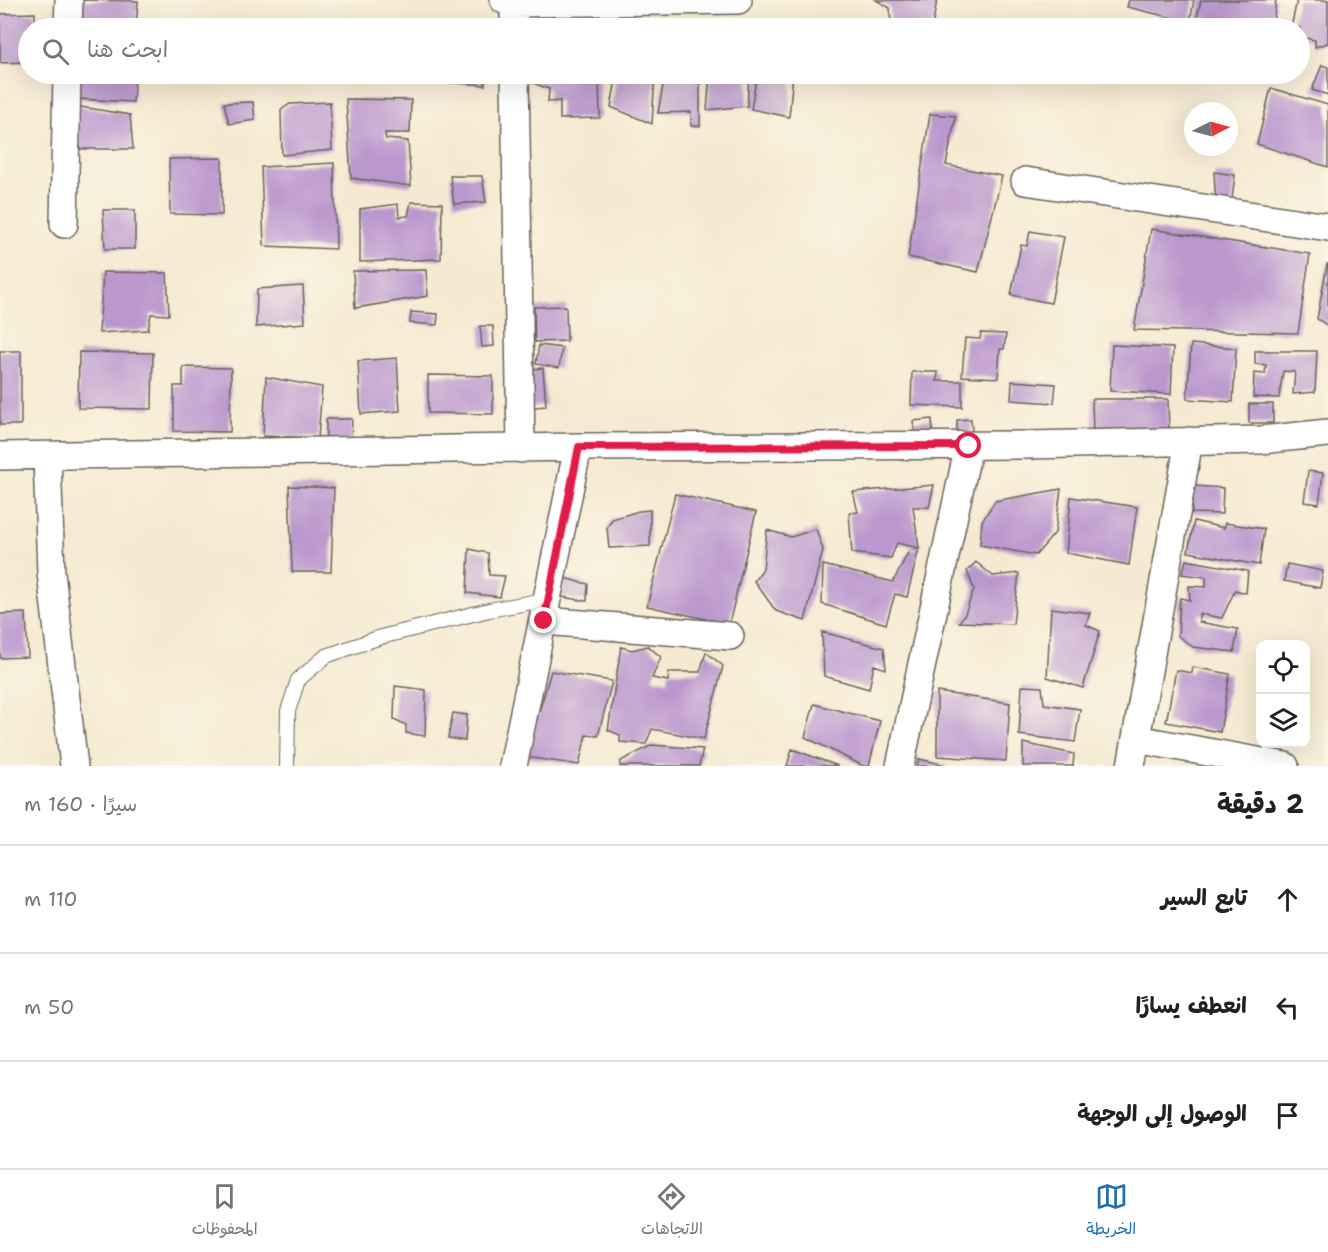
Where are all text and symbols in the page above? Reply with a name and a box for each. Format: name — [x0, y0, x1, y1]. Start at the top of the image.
search box — [18, 18, 1310, 84]
icon: search — [39, 35, 72, 68]
text: ابحث هنا — [87, 35, 168, 64]
north arrow — [1184, 102, 1238, 156]
route start — [955, 432, 981, 458]
route end — [530, 607, 556, 633]
map controls — [1256, 640, 1310, 748]
button: locate — [1256, 640, 1310, 694]
button: layers — [1256, 694, 1310, 748]
text: 2 دقيقة — [1217, 786, 1304, 821]
text: سيرًا · 160 m — [24, 791, 137, 817]
text: تابع السير — [1161, 883, 1247, 912]
icon: ahead — [1271, 883, 1304, 916]
text: 110 m — [24, 886, 78, 912]
text: انعطف يسارًا — [1135, 991, 1247, 1020]
icon: left — [1271, 991, 1304, 1024]
text: 50 m — [24, 994, 74, 1020]
text: الوصول إلى الوجهة — [1077, 1099, 1247, 1128]
icon: arrive — [1271, 1099, 1304, 1132]
tab: المحفوظات — [192, 1180, 258, 1243]
tab: الاتجاهات — [641, 1180, 703, 1243]
tab: الخريطة — [1086, 1180, 1136, 1243]

